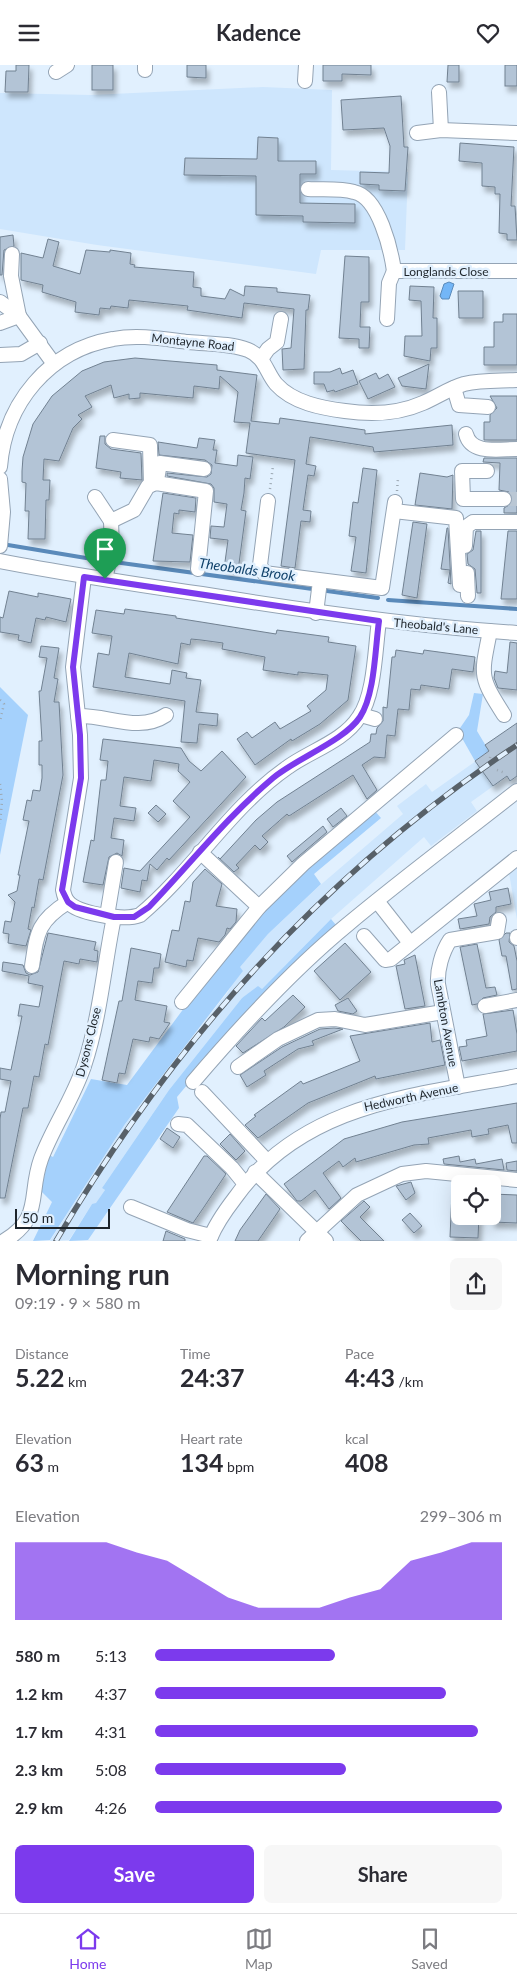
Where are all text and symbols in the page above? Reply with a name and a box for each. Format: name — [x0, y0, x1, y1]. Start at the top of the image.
icon: menu — [15, 19, 43, 47]
text: Kadence — [216, 19, 301, 46]
icon: heart — [474, 19, 502, 47]
street label: Longlands Close — [403, 264, 489, 279]
street label: Montayne Road — [151, 330, 235, 354]
pin — [84, 528, 126, 579]
icon: arrive — [91, 535, 119, 563]
water label: Theobalds Brook — [198, 554, 297, 584]
street label: Theobald's Lane — [393, 615, 479, 637]
street label: Lambton Avenue — [431, 978, 461, 1068]
street label: Dysons Close — [72, 1006, 104, 1078]
street label: Hedworth Avenue — [363, 1080, 459, 1114]
map controls — [451, 1175, 501, 1225]
button: locate — [451, 1175, 501, 1225]
scale bar — [15, 1205, 110, 1229]
text: 50 m — [22, 1209, 53, 1226]
text: Morning run — [15, 1257, 170, 1291]
button: share — [450, 1258, 502, 1310]
text: 09:19 · 9 × 580 m — [15, 1293, 140, 1312]
text: Distance — [15, 1345, 69, 1362]
text: Time — [180, 1345, 211, 1362]
text: Pace — [345, 1345, 374, 1362]
text: 5.22 — [15, 1362, 64, 1392]
text: 24:37 — [180, 1362, 244, 1392]
text: 4:43 — [345, 1362, 395, 1392]
text: km — [64, 1373, 87, 1390]
text: /km — [395, 1373, 424, 1390]
text: Elevation — [15, 1430, 72, 1447]
text: Heart rate — [180, 1430, 243, 1447]
text: kcal — [345, 1430, 369, 1447]
text: 63 — [15, 1447, 44, 1477]
text: 134 — [180, 1447, 224, 1477]
text: 408 — [345, 1447, 389, 1477]
text: m — [44, 1458, 59, 1475]
text: bpm — [224, 1458, 254, 1475]
text: Elevation — [15, 1506, 80, 1525]
text: 299–306 m — [420, 1506, 502, 1525]
text: 580 m — [15, 1646, 60, 1665]
text: 5:13 — [95, 1646, 127, 1665]
text: 1.2 km — [15, 1684, 63, 1703]
text: 4:37 — [95, 1684, 127, 1703]
text: 1.7 km — [15, 1722, 63, 1741]
text: 4:31 — [95, 1722, 127, 1741]
text: 2.3 km — [15, 1760, 63, 1779]
text: 5:08 — [95, 1760, 127, 1779]
text: 2.9 km — [15, 1798, 63, 1817]
text: 4:26 — [95, 1798, 127, 1817]
button: Save — [15, 1845, 254, 1903]
button: Share — [264, 1845, 502, 1903]
tab: Home — [69, 1925, 107, 1972]
tab: Map — [245, 1925, 273, 1972]
tab: Saved — [411, 1925, 448, 1972]

